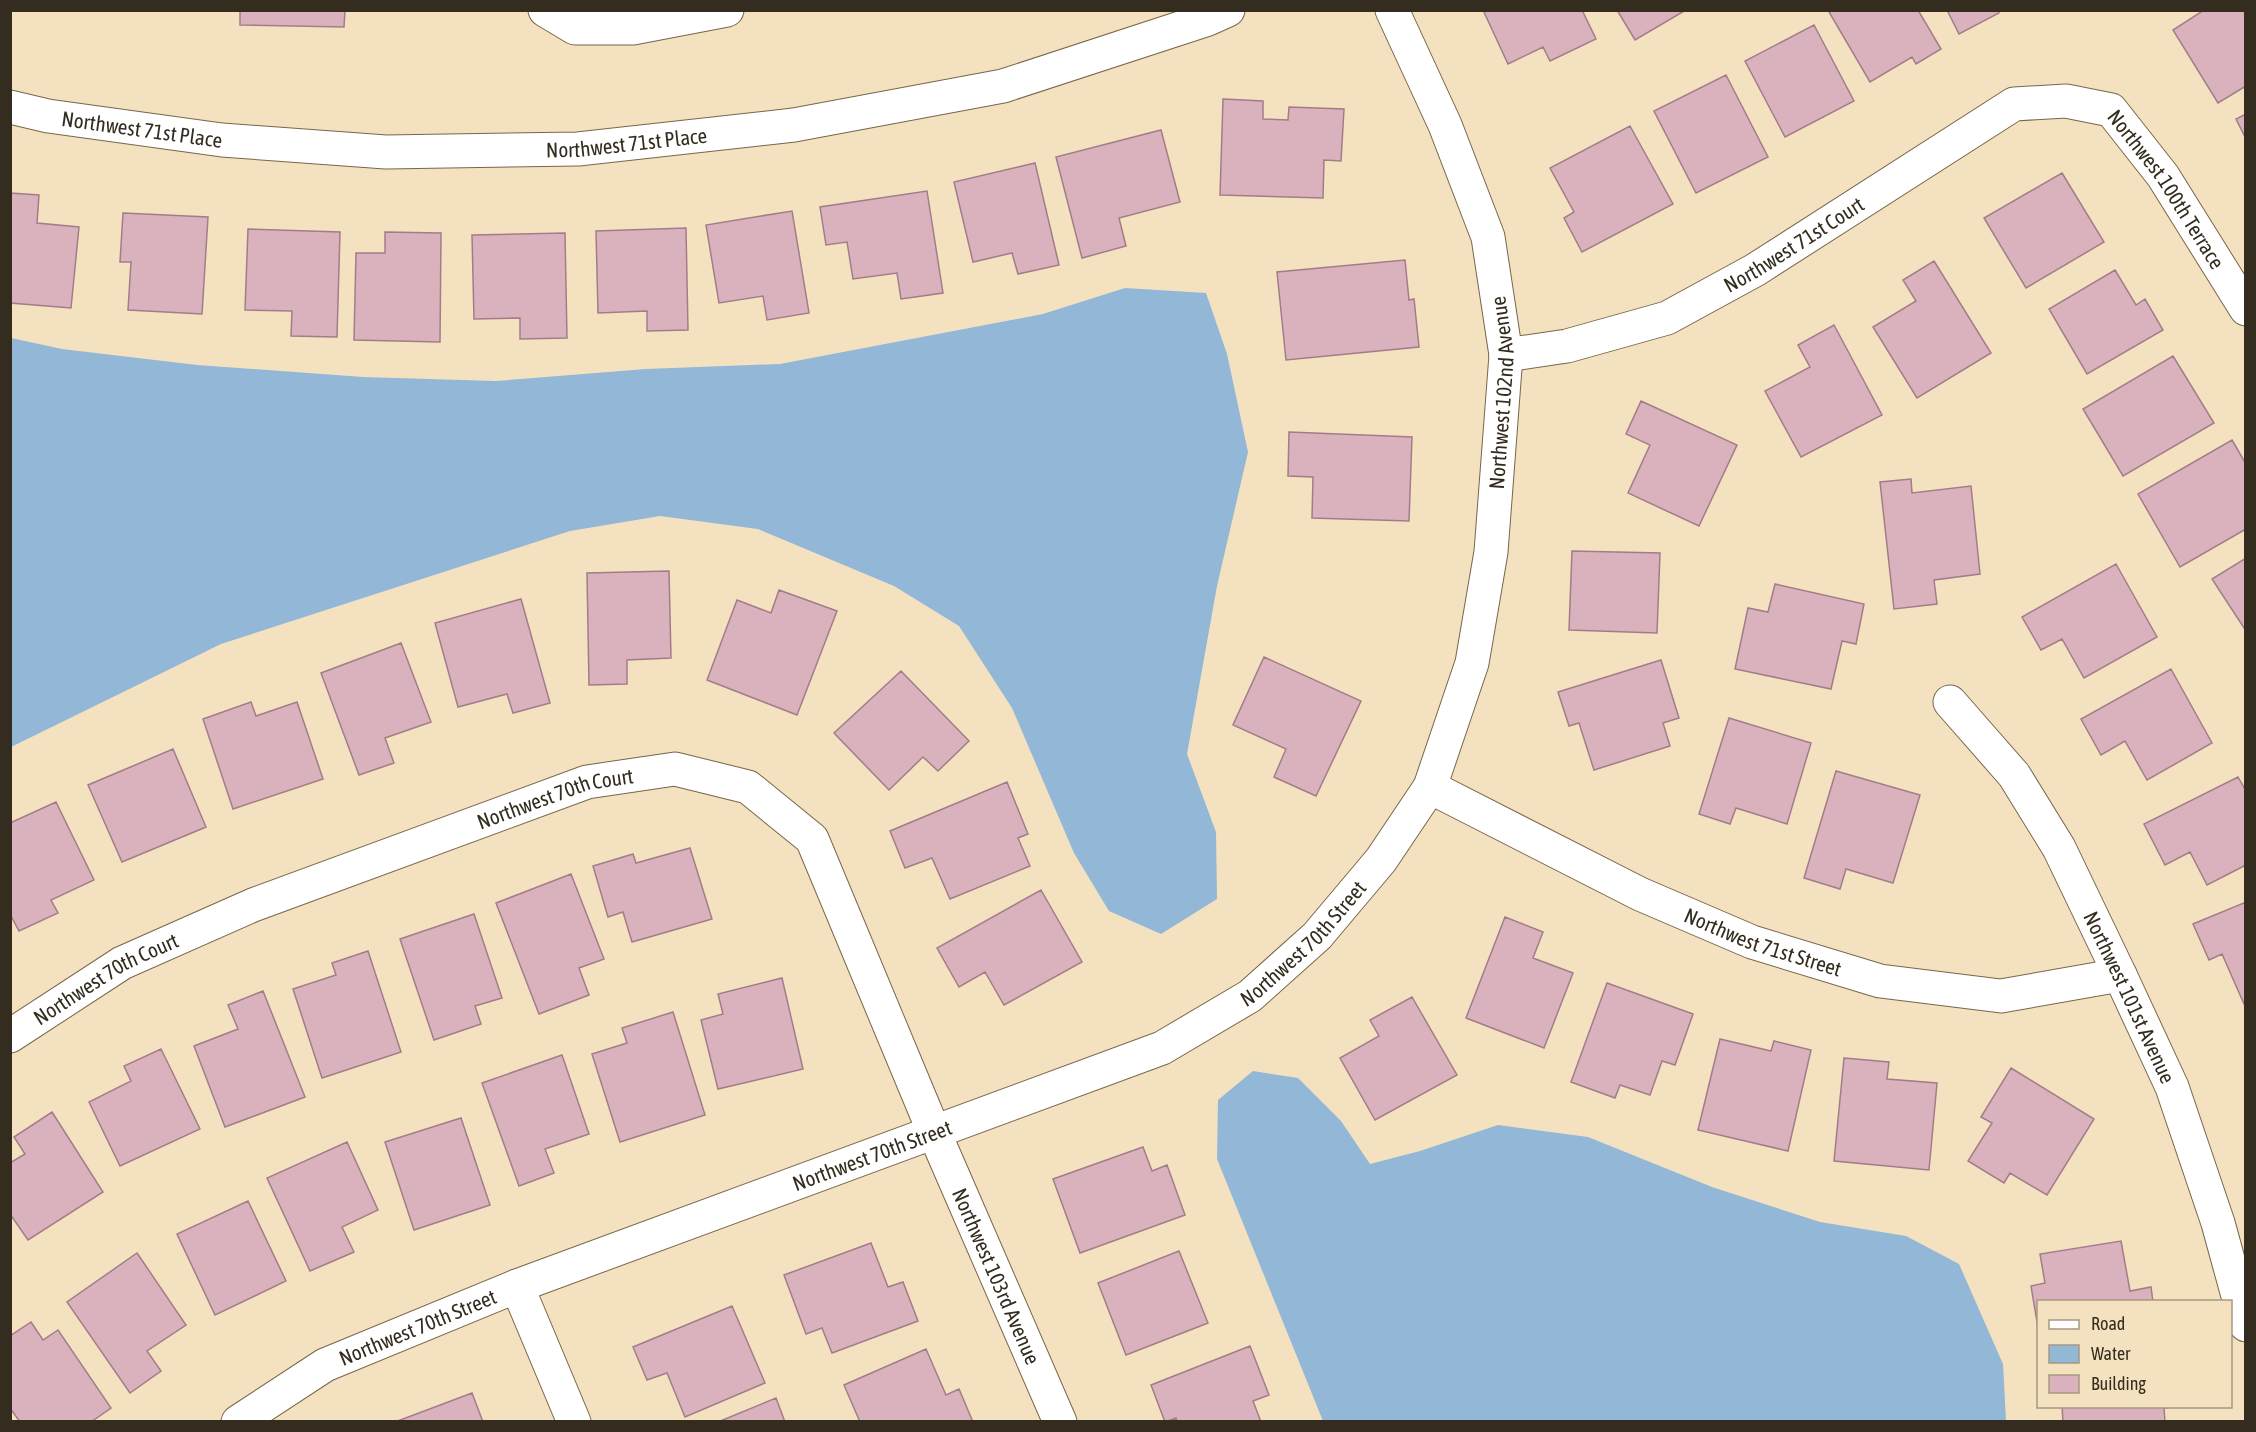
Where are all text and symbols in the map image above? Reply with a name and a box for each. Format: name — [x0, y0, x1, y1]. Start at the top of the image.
street label: Northwest 100th Terrace — [2103, 105, 2230, 273]
street label: Northwest 71st Place — [60, 106, 224, 152]
street label: Northwest 71st Place — [546, 123, 708, 161]
street label: Northwest 71st Court — [1719, 192, 1868, 297]
street label: Northwest 102nd Avenue — [1484, 295, 1518, 490]
street label: Northwest 70th Court — [474, 763, 635, 834]
street label: Northwest 70th Street — [1236, 876, 1370, 1011]
street label: Northwest 71st Street — [1681, 903, 1844, 981]
street label: Northwest 101st Avenue — [2079, 907, 2180, 1087]
street label: Northwest 70th Court — [29, 928, 182, 1029]
street label: Northwest 70th Street — [789, 1115, 955, 1195]
street label: Northwest 103rd Avenue — [948, 1184, 1045, 1368]
street label: Northwest 70th Street — [335, 1284, 500, 1370]
legend — [2037, 1300, 2232, 1408]
text: Road — [2091, 1313, 2125, 1334]
text: Water — [2091, 1343, 2131, 1364]
text: Building — [2091, 1373, 2146, 1394]

